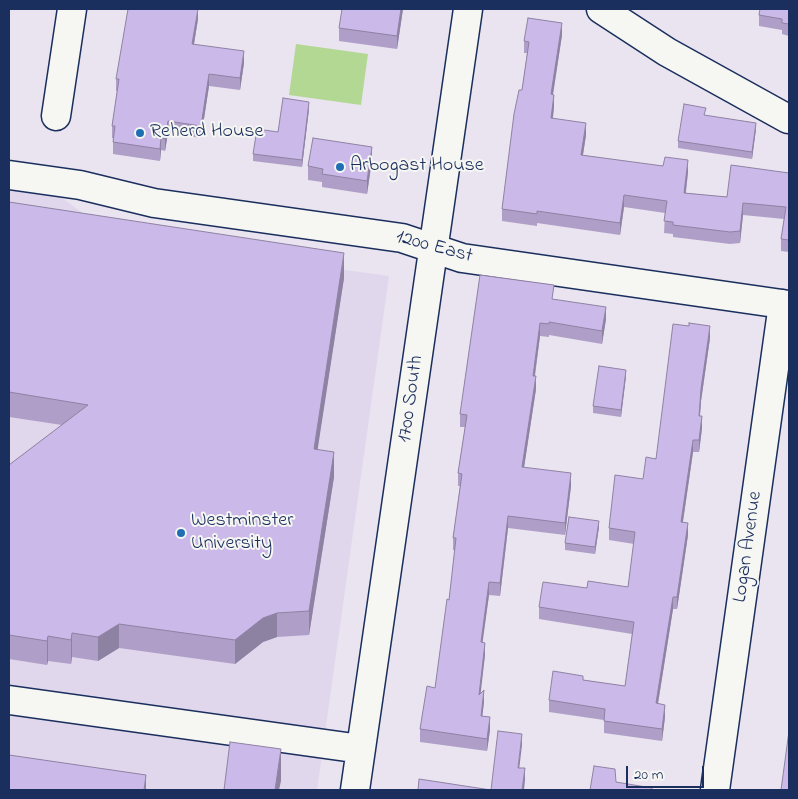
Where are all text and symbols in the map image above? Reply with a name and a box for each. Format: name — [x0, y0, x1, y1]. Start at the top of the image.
place label: Reherd House — [150, 121, 263, 145]
marker: Reherd House — [134, 127, 146, 139]
place label: Arbogast House — [350, 155, 484, 179]
marker: Arbogast House — [334, 161, 346, 173]
street label: 1200 East — [393, 226, 475, 270]
street label: 1700 South — [394, 354, 430, 444]
street label: Logan Avenue — [729, 490, 769, 604]
place label: Westminster University — [191, 510, 293, 557]
marker: Westminster University — [175, 527, 187, 539]
scale bar — [628, 756, 706, 788]
text: 20 m — [634, 764, 663, 786]

